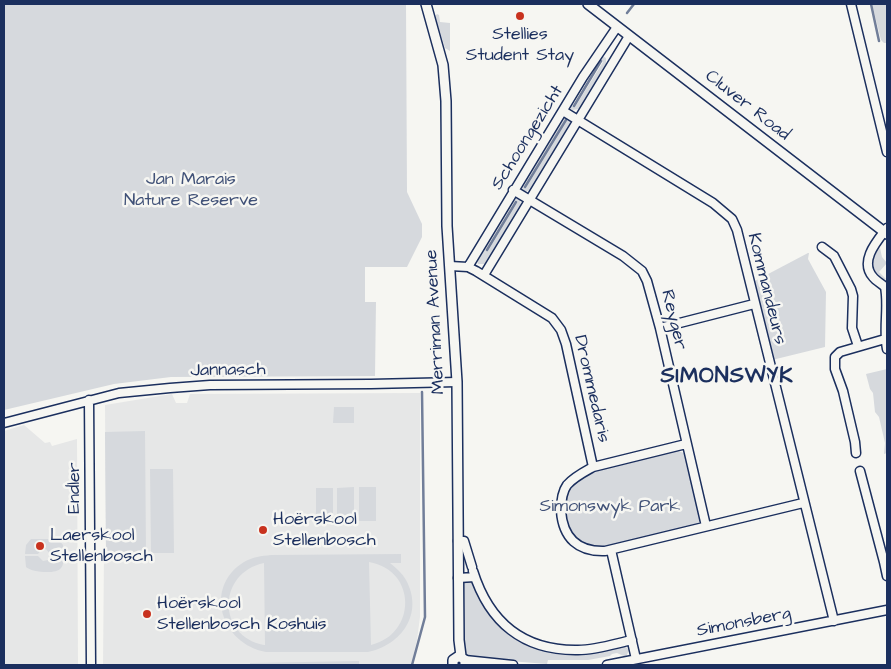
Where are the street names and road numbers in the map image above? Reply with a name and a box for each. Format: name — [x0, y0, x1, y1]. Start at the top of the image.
street label: Cluver Road — [700, 66, 794, 146]
street label: Schoongezicht — [487, 82, 569, 194]
street label: Kommandeurs — [742, 231, 790, 347]
street label: Merriman Avenue — [421, 249, 451, 395]
street label: Reyger — [655, 288, 691, 352]
street label: Drommedaris — [568, 333, 614, 445]
street label: Jannasch — [190, 360, 266, 382]
street label: Endler — [64, 462, 86, 514]
street label: Simonsberg — [695, 603, 793, 643]

